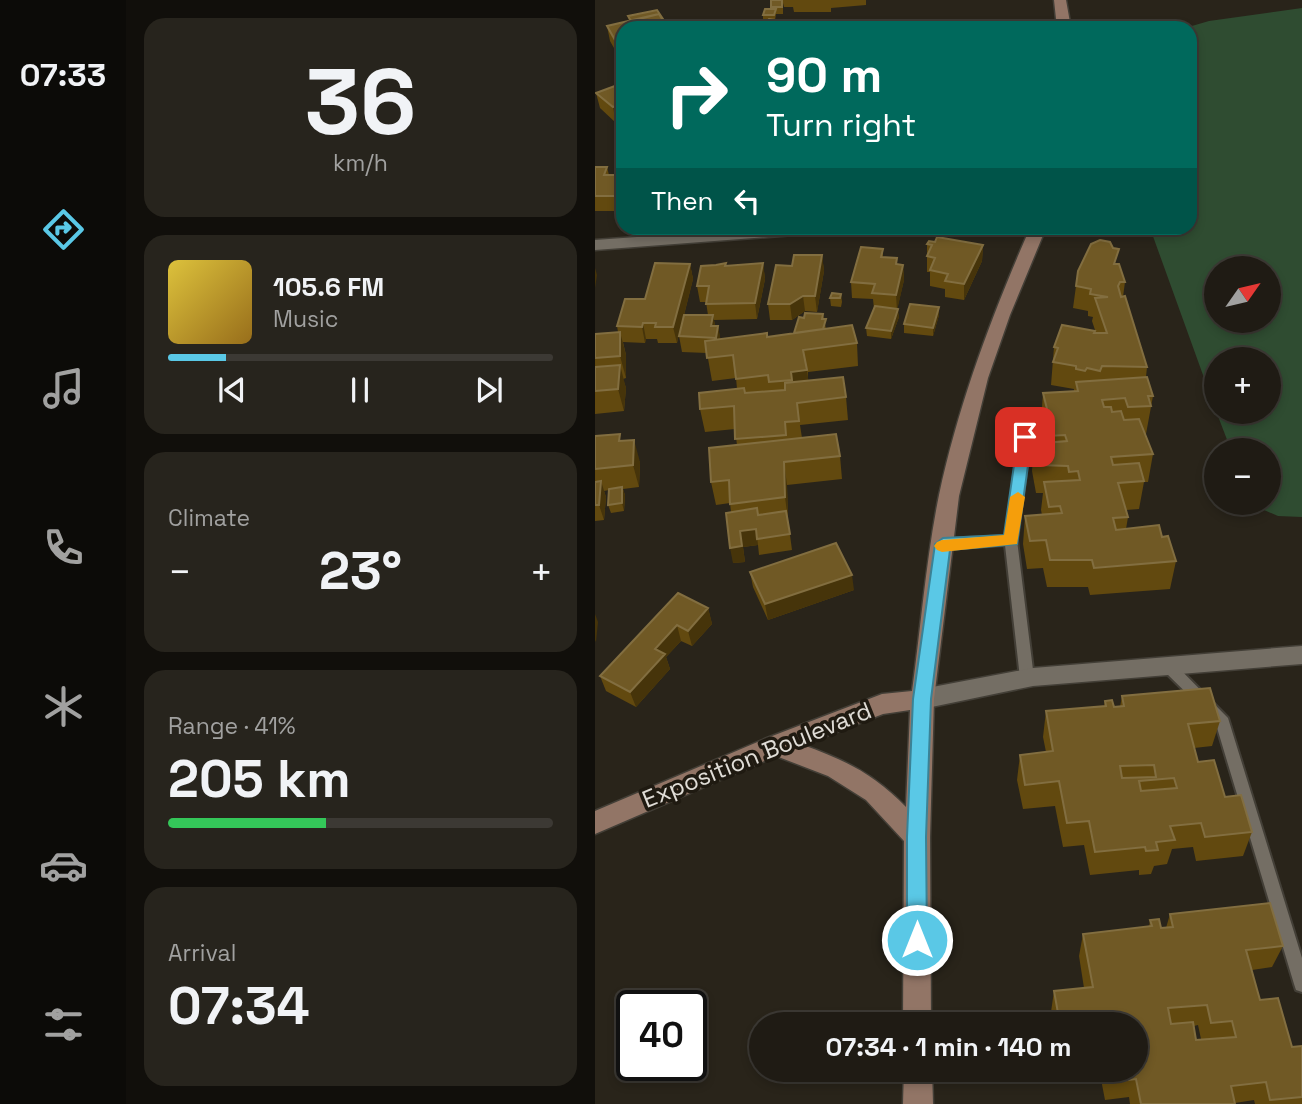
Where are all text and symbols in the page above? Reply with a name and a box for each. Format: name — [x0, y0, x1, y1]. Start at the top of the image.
text: 36 — [305, 44, 416, 161]
text: 90 m — [766, 44, 882, 106]
icon: right — [651, 49, 742, 140]
text: 07:33 — [20, 55, 106, 95]
text: Turn right — [766, 105, 916, 145]
text: km/h — [333, 148, 388, 178]
icon: left — [728, 182, 766, 220]
text: Then — [651, 184, 714, 218]
icon: directions — [39, 205, 88, 254]
north arrow — [1204, 256, 1281, 332]
map controls — [1204, 256, 1281, 515]
text: 105.6 FM — [273, 270, 384, 304]
text: Music — [273, 304, 338, 334]
button: + — [1204, 347, 1281, 424]
icon: music — [39, 364, 88, 413]
icon: previous — [213, 371, 251, 409]
icon: pause — [341, 371, 379, 409]
icon: next — [470, 371, 508, 409]
pin — [995, 407, 1055, 467]
icon: arrive — [1006, 418, 1044, 456]
button: − — [1204, 438, 1281, 515]
text: Climate — [168, 503, 250, 533]
icon: phone — [39, 523, 88, 572]
text: 23° — [319, 538, 402, 604]
text: − — [168, 548, 192, 596]
text: + — [529, 548, 553, 596]
icon: climate — [39, 682, 88, 731]
street label: Exposition Boulevard — [638, 694, 876, 815]
text: Range · 41% — [168, 711, 296, 741]
text: 205 km — [168, 746, 351, 812]
icon: car — [39, 841, 88, 890]
position arrow — [880, 903, 954, 977]
text: Arrival — [168, 938, 236, 968]
text: 07:34 — [168, 973, 310, 1039]
speed limit sign: 40 — [616, 990, 707, 1081]
icon: filters — [39, 1000, 88, 1049]
text: 07:34 · 1 min · 140 m — [825, 1030, 1072, 1064]

